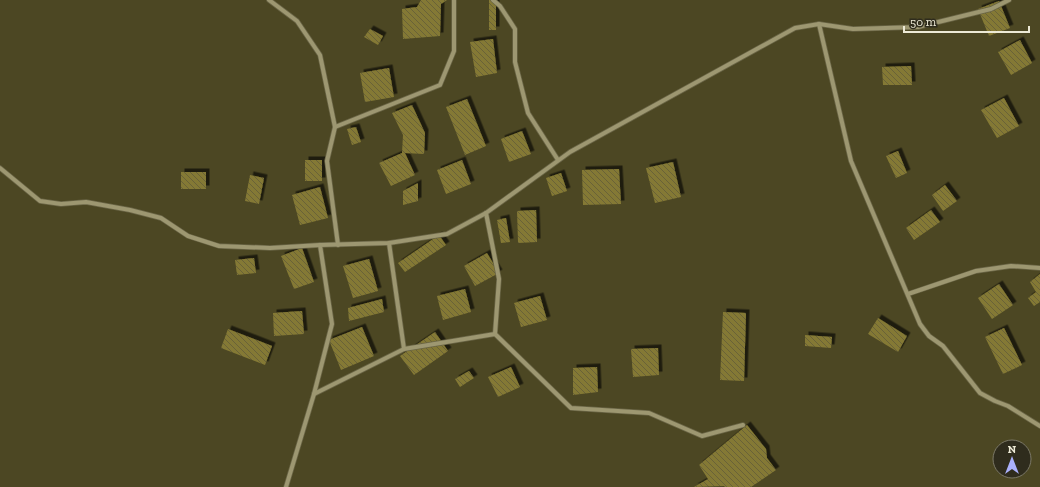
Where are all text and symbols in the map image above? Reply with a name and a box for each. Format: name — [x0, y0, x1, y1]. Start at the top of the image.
scale bar — [904, 8, 1029, 34]
text: 50 m — [910, 15, 937, 29]
north arrow — [992, 439, 1032, 479]
text: N — [1008, 443, 1017, 456]

